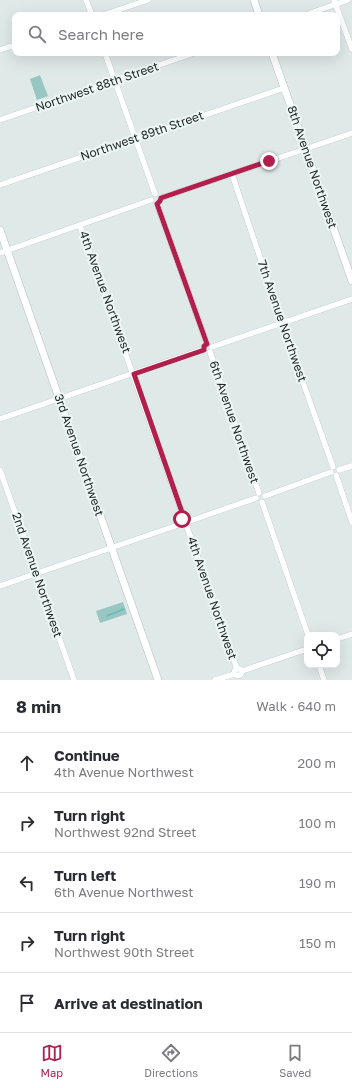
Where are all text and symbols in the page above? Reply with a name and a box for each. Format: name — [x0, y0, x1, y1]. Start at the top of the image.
search box — [12, 12, 340, 56]
icon: search — [26, 23, 48, 45]
text: Search here — [58, 25, 144, 43]
street label: Northwest 88th Street — [33, 58, 161, 115]
street label: 8th Avenue Northwest — [284, 103, 341, 230]
street label: Northwest 89th Street — [78, 107, 206, 164]
route end — [260, 152, 278, 170]
street label: 4th Avenue Northwest — [76, 229, 135, 355]
street label: 7th Avenue Northwest — [255, 258, 310, 384]
street label: 6th Avenue Northwest — [206, 358, 263, 485]
street label: 3rd Avenue Northwest — [51, 392, 108, 518]
street label: 2nd Avenue Northwest — [9, 510, 66, 639]
route start — [173, 510, 191, 528]
street label: 4th Avenue Northwest — [184, 534, 241, 661]
map controls — [304, 632, 340, 668]
button: locate — [304, 632, 340, 668]
text: 8 min — [16, 696, 61, 717]
text: Walk · 640 m — [256, 698, 336, 714]
text: Continue — [54, 746, 120, 764]
icon: ahead — [16, 752, 38, 774]
text: 200 m — [298, 755, 336, 771]
text: 4th Avenue Northwest — [54, 764, 194, 780]
text: Turn right — [54, 806, 125, 824]
icon: right — [16, 812, 38, 834]
text: 100 m — [299, 815, 336, 831]
text: Northwest 92nd Street — [54, 824, 196, 840]
text: Turn left — [54, 866, 116, 884]
icon: left — [16, 872, 38, 894]
text: 190 m — [299, 875, 336, 891]
text: 6th Avenue Northwest — [54, 884, 194, 900]
text: Turn right — [54, 926, 125, 944]
icon: right — [16, 932, 38, 954]
text: 150 m — [299, 935, 336, 951]
text: Northwest 90th Street — [54, 944, 194, 960]
icon: arrive — [16, 992, 38, 1014]
text: Arrive at destination — [54, 994, 203, 1012]
tab: Map — [41, 1042, 63, 1079]
tab: Directions — [144, 1042, 198, 1079]
tab: Saved — [279, 1042, 311, 1079]

